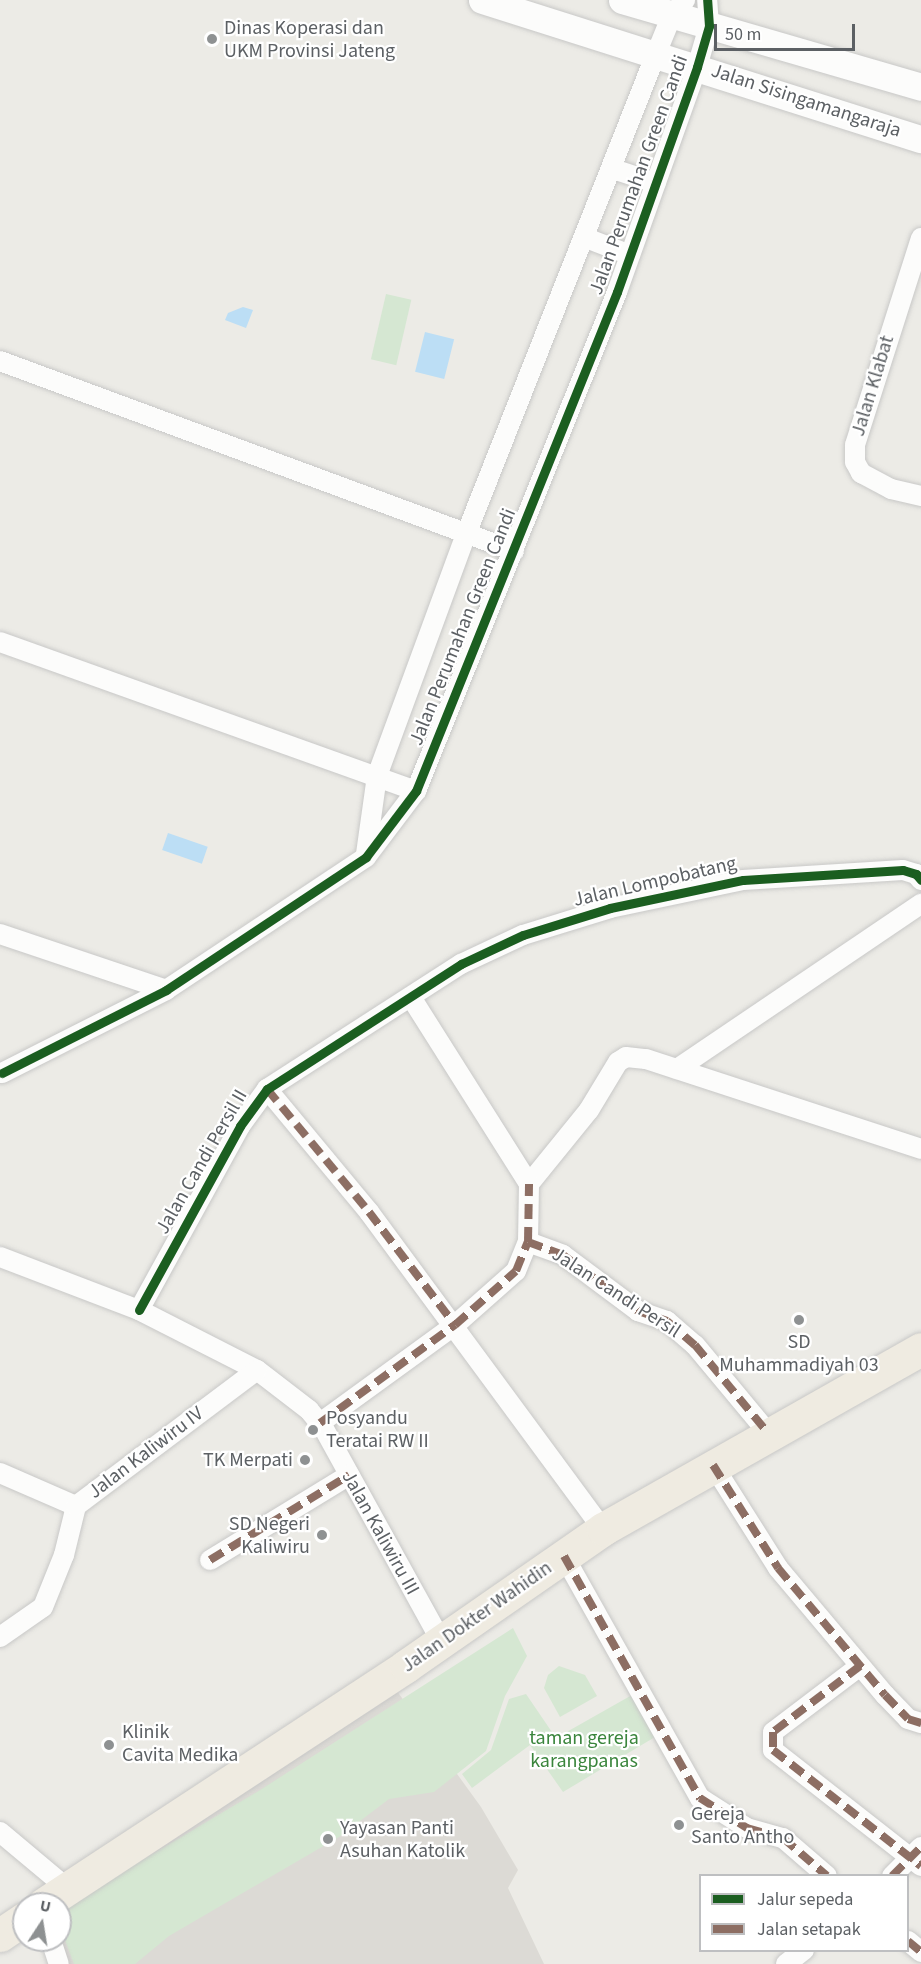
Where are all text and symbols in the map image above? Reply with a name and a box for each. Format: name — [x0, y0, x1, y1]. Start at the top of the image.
scale bar — [717, 12, 858, 50]
place label: Dinas Koperasi dan UKM Provinsi Jateng — [224, 16, 395, 63]
text: 50 m — [725, 22, 761, 47]
marker: Dinas Koperasi dan UKM Provinsi Jateng — [205, 32, 219, 46]
street label: Jalan Perumahan Green Candi — [584, 52, 694, 298]
street label: Jalan Sisingamangaraja — [708, 59, 904, 143]
street label: Jalan Klabat — [846, 333, 900, 439]
street label: Jalan Perumahan Green Candi — [404, 505, 522, 749]
street label: Jalan Lompobatang — [571, 852, 739, 912]
street label: Jalan Candi Persil II — [151, 1086, 253, 1238]
street label: Jalan Candi Persil — [547, 1243, 685, 1343]
marker: SD Muhammadiyah 03 — [792, 1313, 806, 1327]
place label: SD Muhammadiyah 03 — [719, 1330, 879, 1377]
street label: Jalan Kaliwiru IV — [84, 1402, 208, 1504]
place label: Posyandu Teratai RW II — [326, 1406, 429, 1453]
marker: Posyandu Teratai RW II — [304, 1421, 322, 1439]
place label: TK Merpati — [203, 1448, 293, 1472]
marker: TK Merpati — [298, 1453, 312, 1467]
street label: Jalan Kaliwiru III — [336, 1467, 424, 1599]
place label: SD Negeri Kaliwiru — [229, 1512, 310, 1559]
marker: SD Negeri Kaliwiru — [315, 1528, 329, 1542]
street label: Jalan Dokter Wahidin — [397, 1556, 557, 1678]
place label: Klinik Cavita Medika — [122, 1721, 238, 1768]
park label: taman gereja karangpanas — [529, 1727, 639, 1774]
marker: Klinik Cavita Medika — [100, 1736, 118, 1754]
place label: Gereja Santo Antho — [691, 1802, 794, 1849]
place label: Yayasan Panti Asuhan Katolik — [340, 1816, 465, 1863]
marker: Gereja Santo Antho — [672, 1818, 686, 1832]
marker: Yayasan Panti Asuhan Katolik — [321, 1832, 335, 1846]
legend — [699, 1874, 909, 1952]
text: Jalur sepeda — [757, 1887, 853, 1912]
north arrow — [12, 1892, 72, 1952]
text: U — [38, 1894, 53, 1918]
text: Jalan setapak — [757, 1917, 861, 1942]

